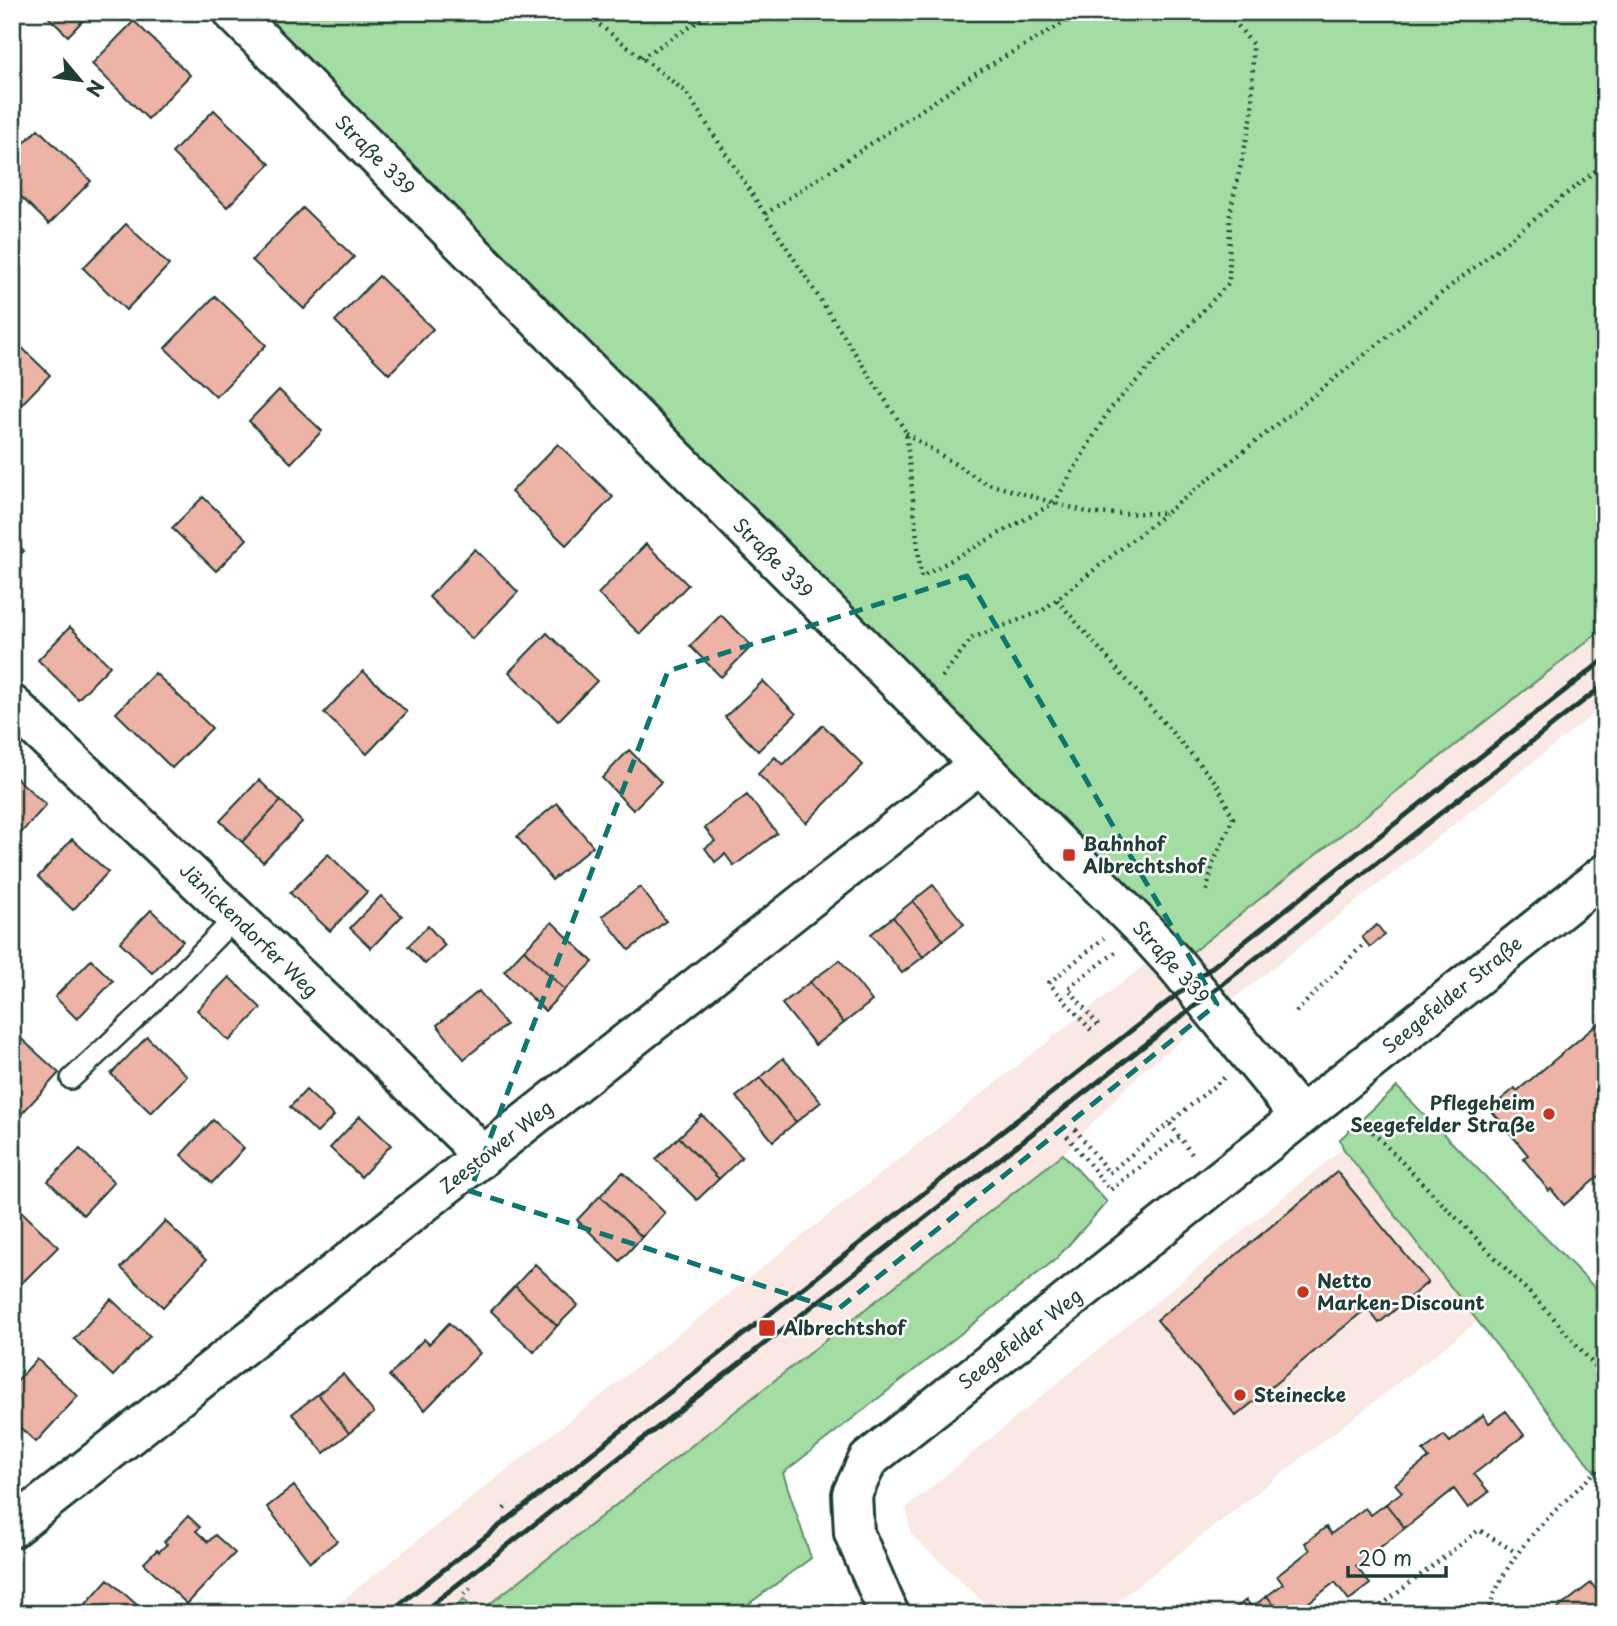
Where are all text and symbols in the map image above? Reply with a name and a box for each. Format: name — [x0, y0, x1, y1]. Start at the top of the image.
north arrow — [46, 46, 116, 116]
text: N — [80, 75, 112, 102]
street label: Straße 339 — [329, 108, 422, 201]
street label: Straße 339 — [727, 511, 820, 604]
place label: Bahnhof Albrechtshof — [1082, 829, 1207, 879]
marker: Bahnhof Albrechtshof — [1061, 847, 1077, 863]
street label: Jänickendorfer Weg — [174, 856, 325, 1003]
street label: Straße 339 — [1127, 913, 1217, 1009]
street label: Seegefelder Straße — [1375, 929, 1527, 1060]
place label: Pflegeheim Seegefelder Straße — [1350, 1088, 1535, 1138]
street label: Zeestower Weg — [433, 1093, 558, 1200]
marker: Pflegeheim Seegefelder Straße — [1541, 1106, 1557, 1122]
place label: Netto Marken-Discount — [1317, 1266, 1485, 1316]
street label: Seegefelder Weg — [951, 1281, 1087, 1396]
marker: Netto Marken-Discount — [1295, 1284, 1311, 1300]
place label: Albrechtshof — [782, 1313, 907, 1341]
marker: Albrechtshof — [757, 1318, 777, 1338]
place label: Steinecke — [1254, 1380, 1346, 1408]
marker: Steinecke — [1232, 1387, 1248, 1403]
scale bar — [1348, 1535, 1446, 1579]
text: 20 m — [1358, 1541, 1412, 1573]

